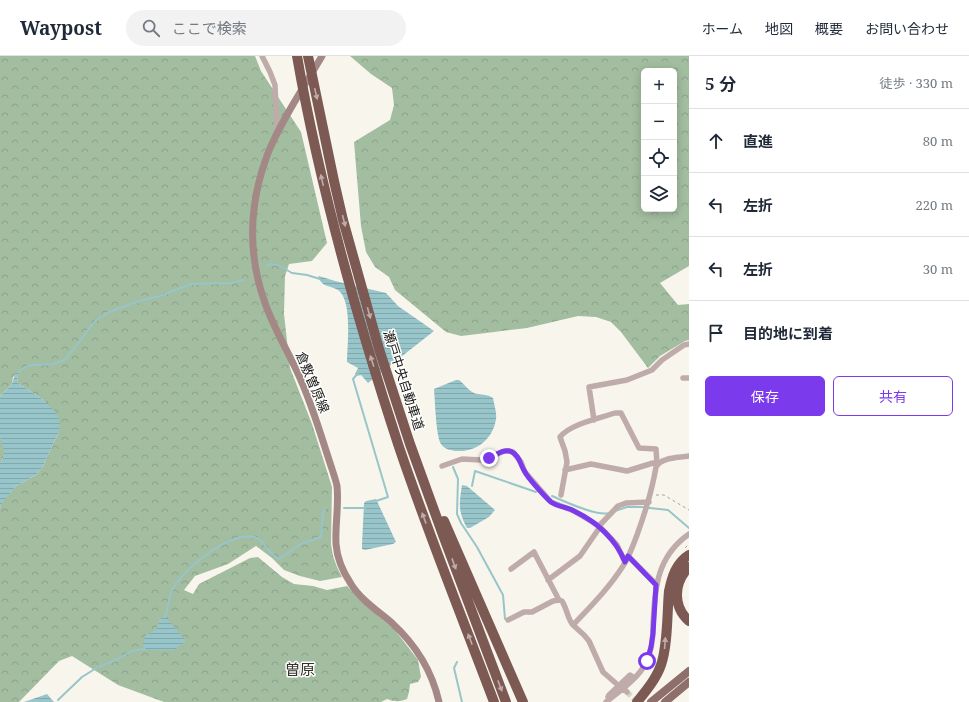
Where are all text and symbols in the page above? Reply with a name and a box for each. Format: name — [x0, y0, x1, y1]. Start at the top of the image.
search box — [126, 10, 406, 46]
text: Waypost — [20, 15, 102, 41]
icon: search — [140, 17, 162, 39]
text: ここで検索 — [172, 18, 247, 38]
text: ホーム — [701, 19, 743, 38]
text: 地図 — [765, 19, 793, 38]
text: 概要 — [815, 19, 843, 38]
text: お問い合わせ — [865, 19, 949, 38]
map controls — [641, 68, 677, 212]
button: + — [641, 68, 677, 104]
text: 5 分 — [705, 72, 736, 95]
text: 徒歩 · 330 m — [880, 74, 953, 92]
one-way arrow — [313, 88, 319, 100]
button: − — [641, 104, 677, 140]
icon: ahead — [705, 130, 727, 152]
text: 直進 — [743, 131, 773, 151]
text: 80 m — [923, 132, 953, 150]
button: locate — [641, 140, 677, 176]
one-way arrow — [319, 174, 325, 186]
button: layers — [641, 176, 677, 212]
icon: left — [705, 194, 727, 216]
text: 左折 — [743, 195, 773, 215]
text: 220 m — [916, 196, 953, 214]
one-way arrow — [341, 215, 347, 227]
icon: left — [705, 258, 727, 280]
text: 左折 — [743, 259, 773, 279]
text: 30 m — [923, 260, 953, 278]
one-way arrow — [366, 307, 372, 319]
icon: arrive — [705, 322, 727, 344]
text: 目的地に到着 — [743, 323, 833, 343]
street label: 瀬戸中央自動車道 — [379, 328, 429, 432]
street label: 倉敷曽原線 — [292, 349, 334, 415]
one-way arrow — [368, 355, 374, 367]
button: 保存 — [705, 376, 825, 416]
button: 共有 — [833, 376, 953, 416]
route end — [480, 449, 498, 467]
one-way arrow — [421, 511, 427, 523]
one-way arrow — [451, 559, 457, 571]
one-way arrow — [467, 633, 473, 645]
one-way arrow — [662, 637, 668, 649]
route start — [638, 652, 656, 670]
district label: 曽原 — [285, 659, 315, 679]
one-way arrow — [498, 680, 504, 692]

